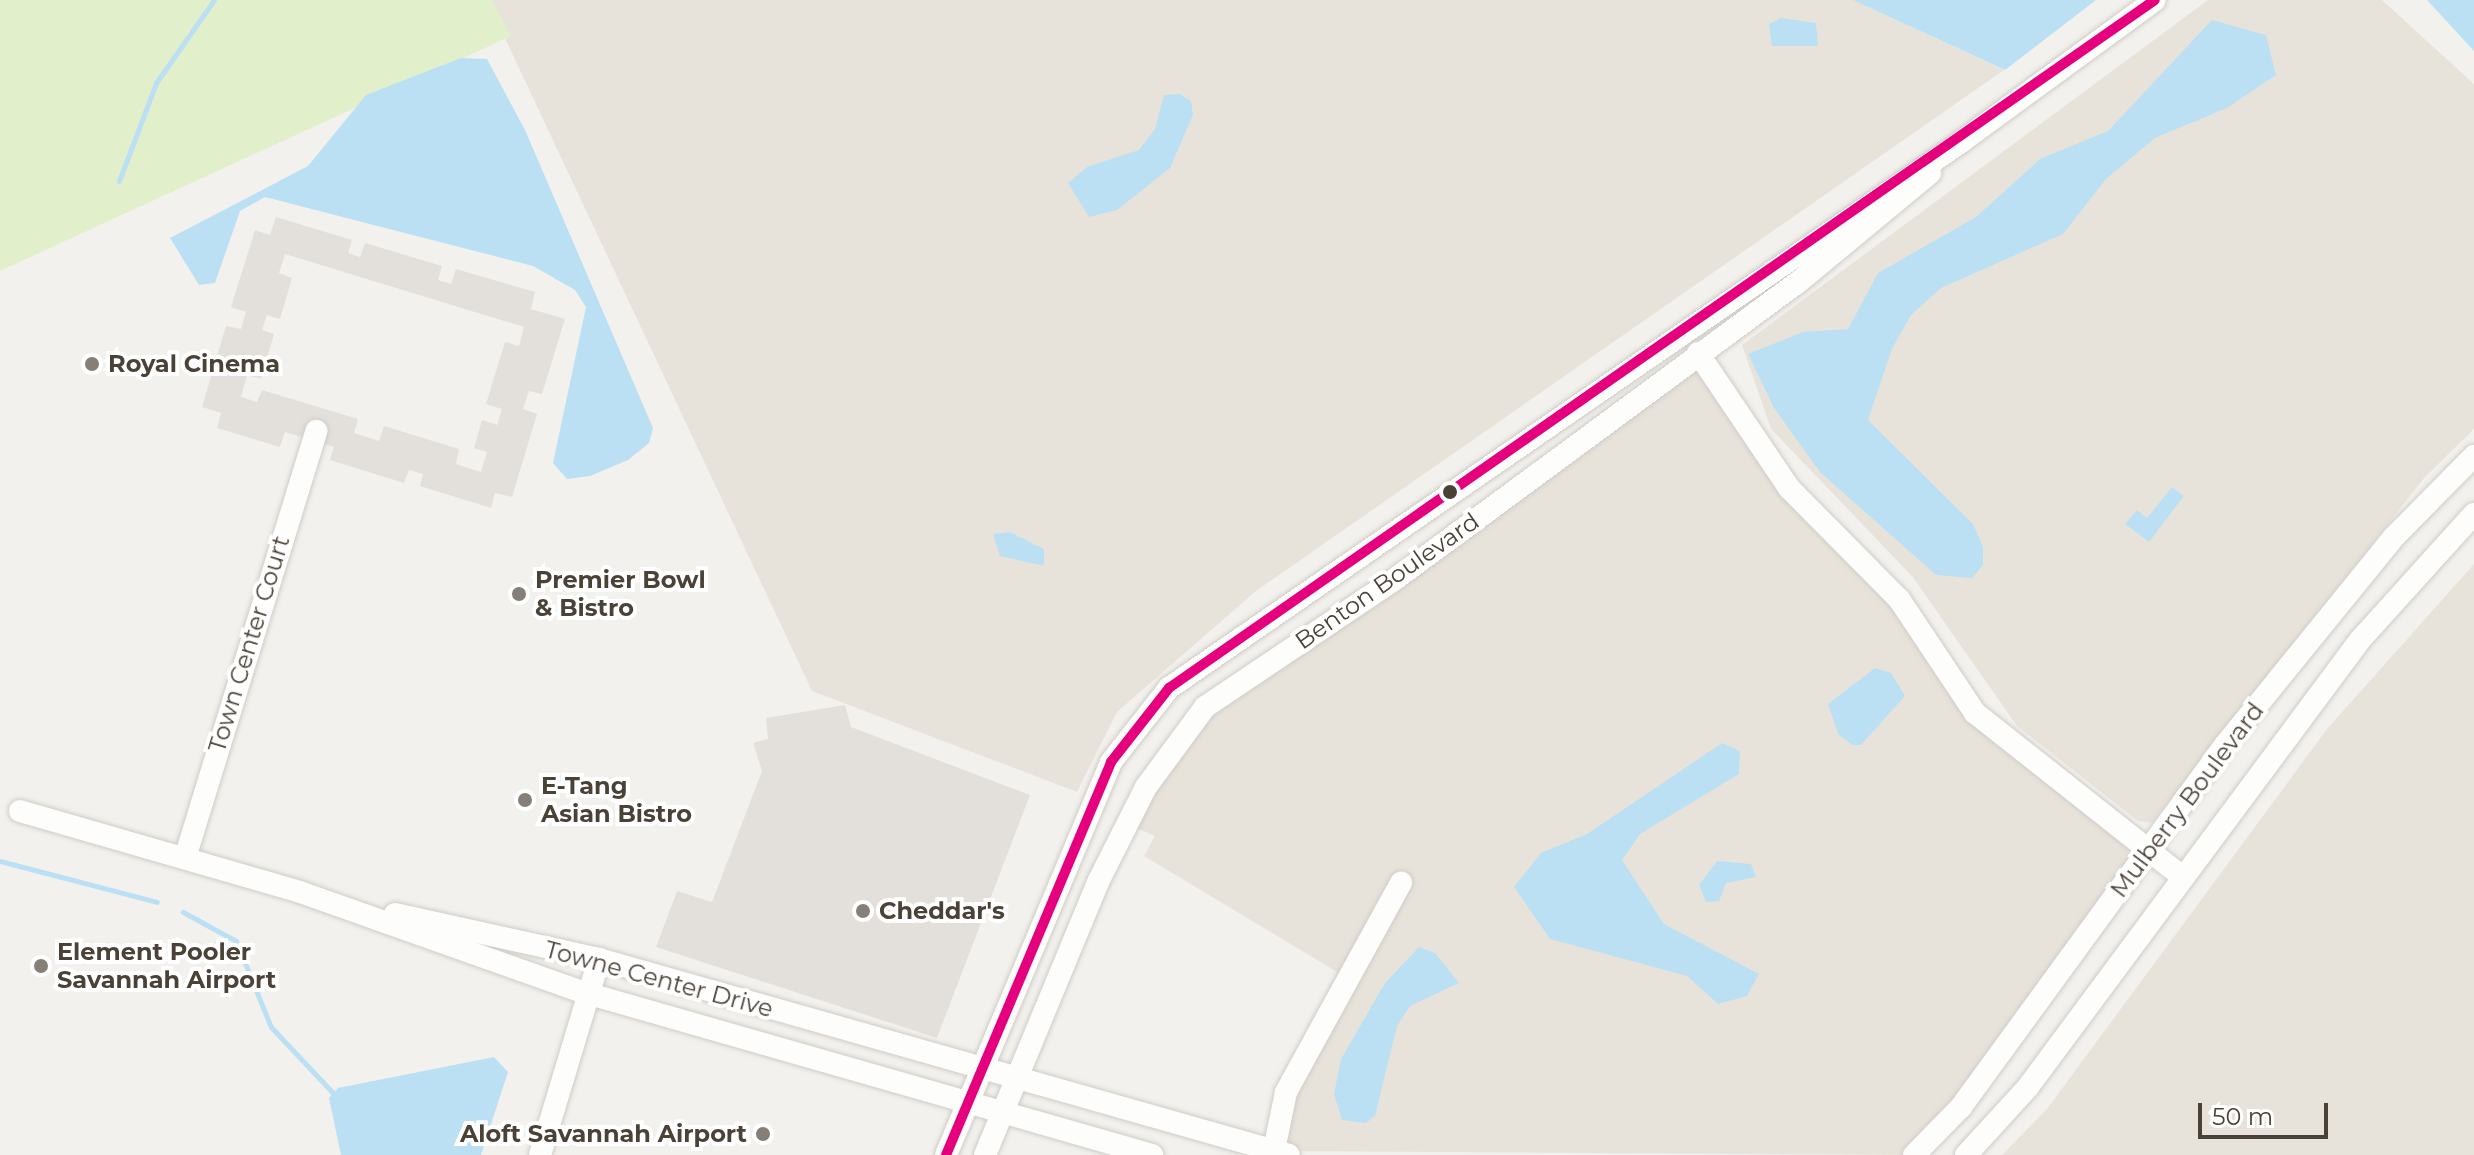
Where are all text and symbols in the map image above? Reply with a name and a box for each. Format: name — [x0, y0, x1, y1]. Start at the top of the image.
place label: Royal Cinema — [108, 350, 280, 378]
marker: Royal Cinema — [83, 355, 101, 373]
unlabelled marker — [1442, 484, 1458, 500]
street label: Benton Boulevard — [1289, 507, 1485, 655]
street label: Town Center Court — [202, 532, 296, 756]
place label: Premier Bowl & Bistro — [535, 566, 706, 622]
marker: Premier Bowl & Bistro — [510, 585, 528, 603]
street label: Mulberry Boulevard — [2104, 697, 2270, 903]
place label: E-Tang Asian Bistro — [541, 772, 692, 828]
marker: E-Tang Asian Bistro — [516, 791, 534, 809]
place label: Cheddar's — [879, 897, 1005, 925]
marker: Cheddar's — [854, 902, 872, 920]
street label: Towne Center Drive — [542, 935, 776, 1023]
place label: Element Pooler Savannah Airport — [57, 938, 276, 994]
marker: Element Pooler Savannah Airport — [32, 957, 50, 975]
scale bar — [2202, 1087, 2332, 1137]
text: 50 m — [2212, 1102, 2273, 1131]
place label: Aloft Savannah Airport — [460, 1120, 747, 1148]
marker: Aloft Savannah Airport — [754, 1125, 772, 1143]

